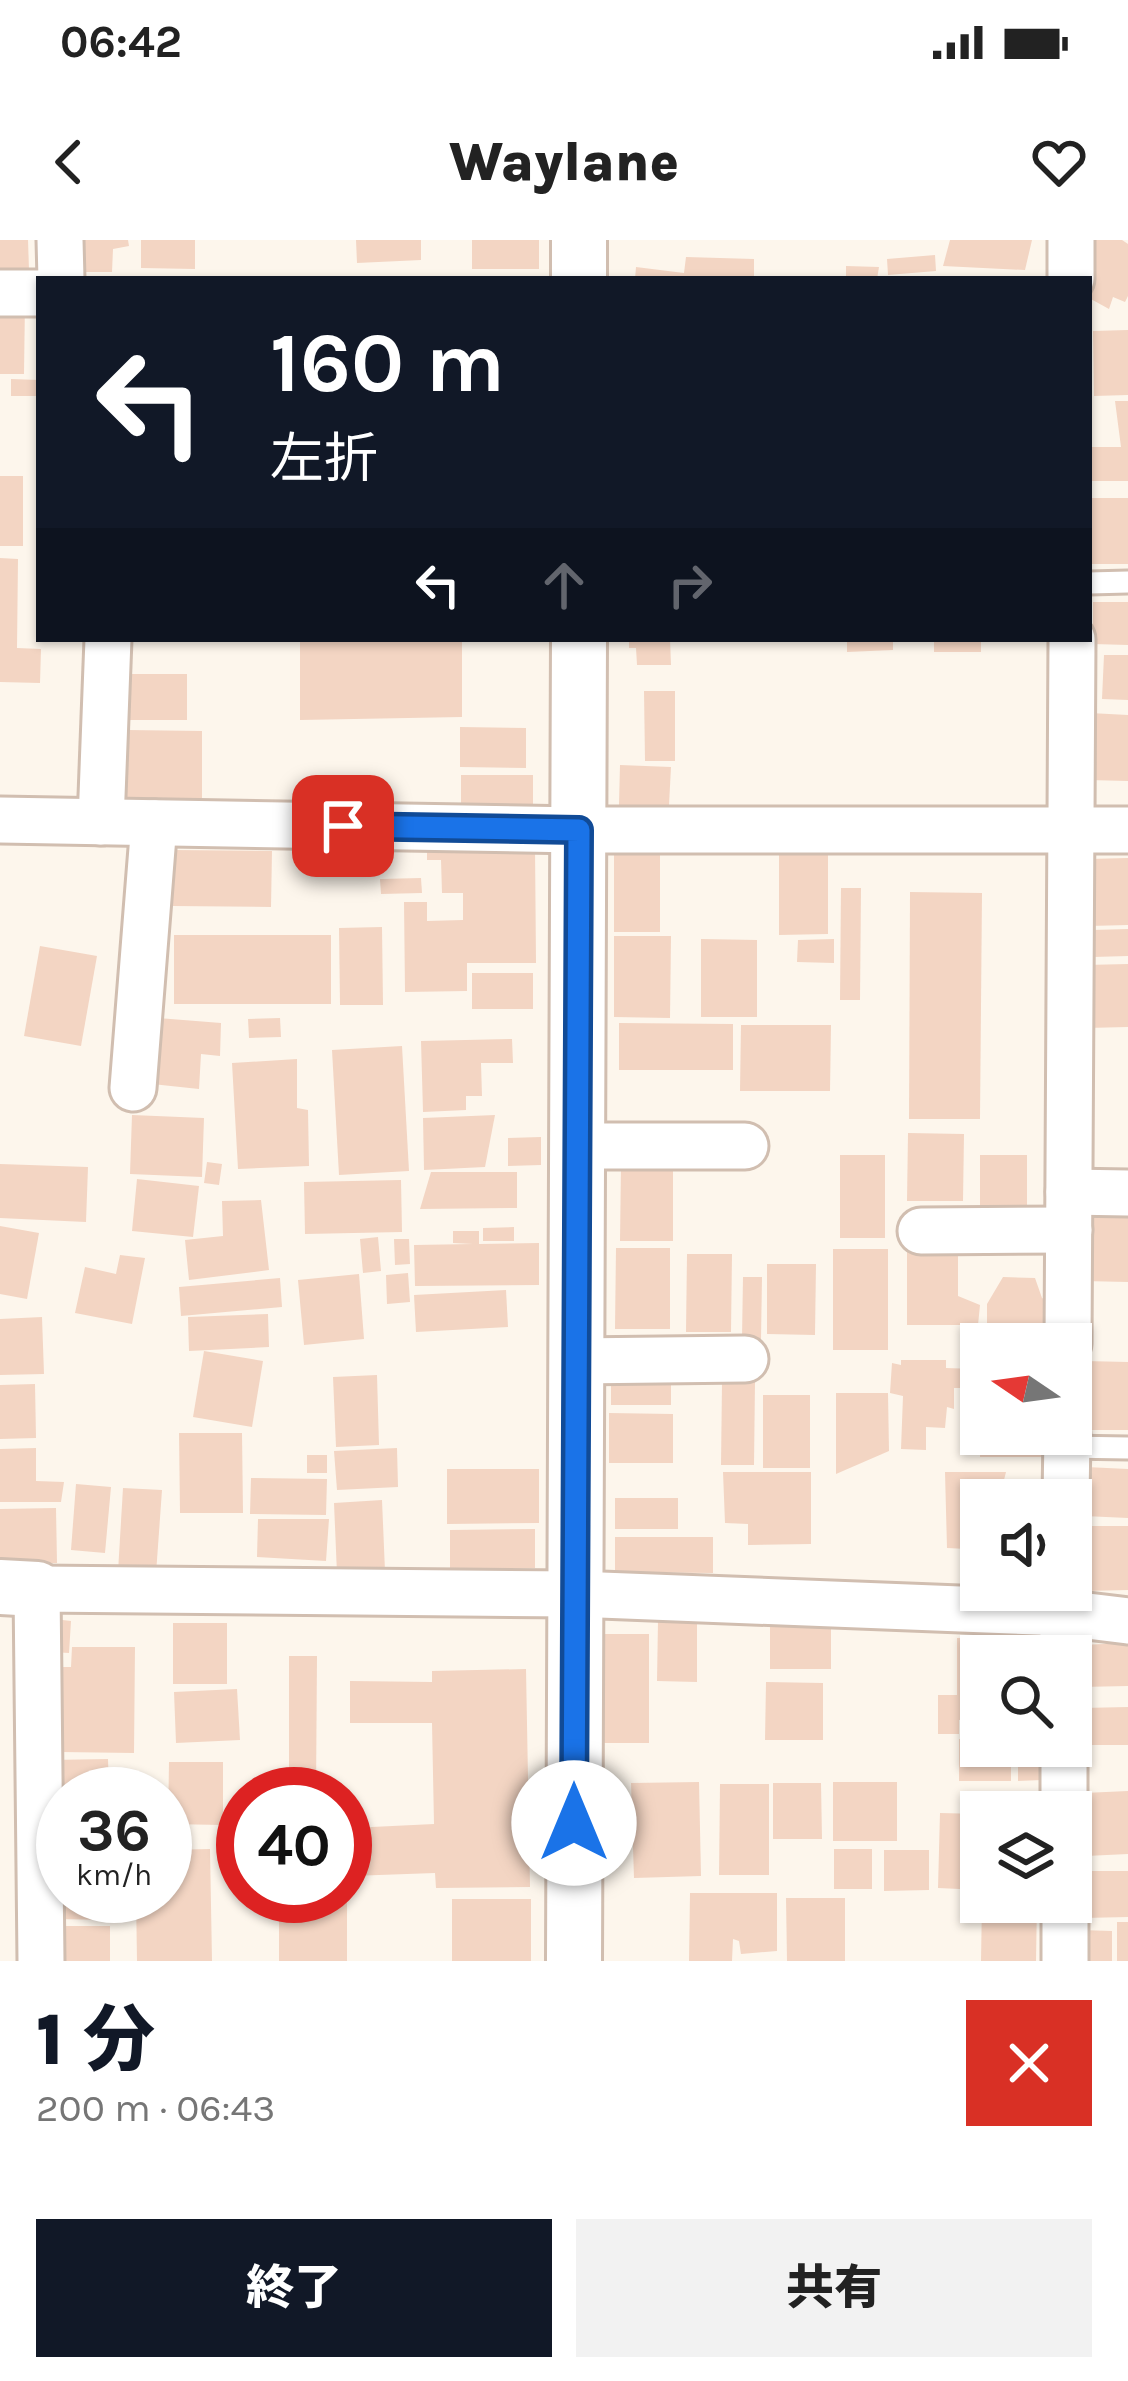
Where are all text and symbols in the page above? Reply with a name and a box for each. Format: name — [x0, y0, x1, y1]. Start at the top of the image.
text: 06:42 — [60, 16, 182, 68]
icon: back — [36, 129, 102, 195]
icon: heart — [1026, 129, 1092, 195]
text: Waylane — [449, 130, 679, 194]
text: 160 m — [270, 314, 505, 412]
icon: left — [72, 324, 228, 480]
text: 左折 — [270, 427, 378, 491]
icon: left — [405, 552, 471, 618]
icon: ahead — [531, 552, 597, 618]
icon: right — [657, 552, 723, 618]
pin — [292, 775, 394, 877]
icon: arrive — [310, 793, 376, 859]
north arrow — [960, 1323, 1092, 1455]
map controls — [960, 1323, 1092, 1923]
button: sound — [960, 1479, 1092, 1611]
button: search — [960, 1635, 1092, 1767]
position arrow — [511, 1760, 637, 1886]
speed limit sign: 40 — [216, 1767, 372, 1923]
button: layers — [960, 1791, 1092, 1923]
text: 36 — [77, 1795, 151, 1865]
text: km/h — [76, 1857, 152, 1893]
text: 1 分 — [36, 1998, 155, 2082]
button: close — [966, 2000, 1092, 2126]
text: 200 m · 06:43 — [36, 2085, 275, 2131]
button: 終了 — [36, 2219, 552, 2357]
button: 共有 — [576, 2219, 1092, 2357]

